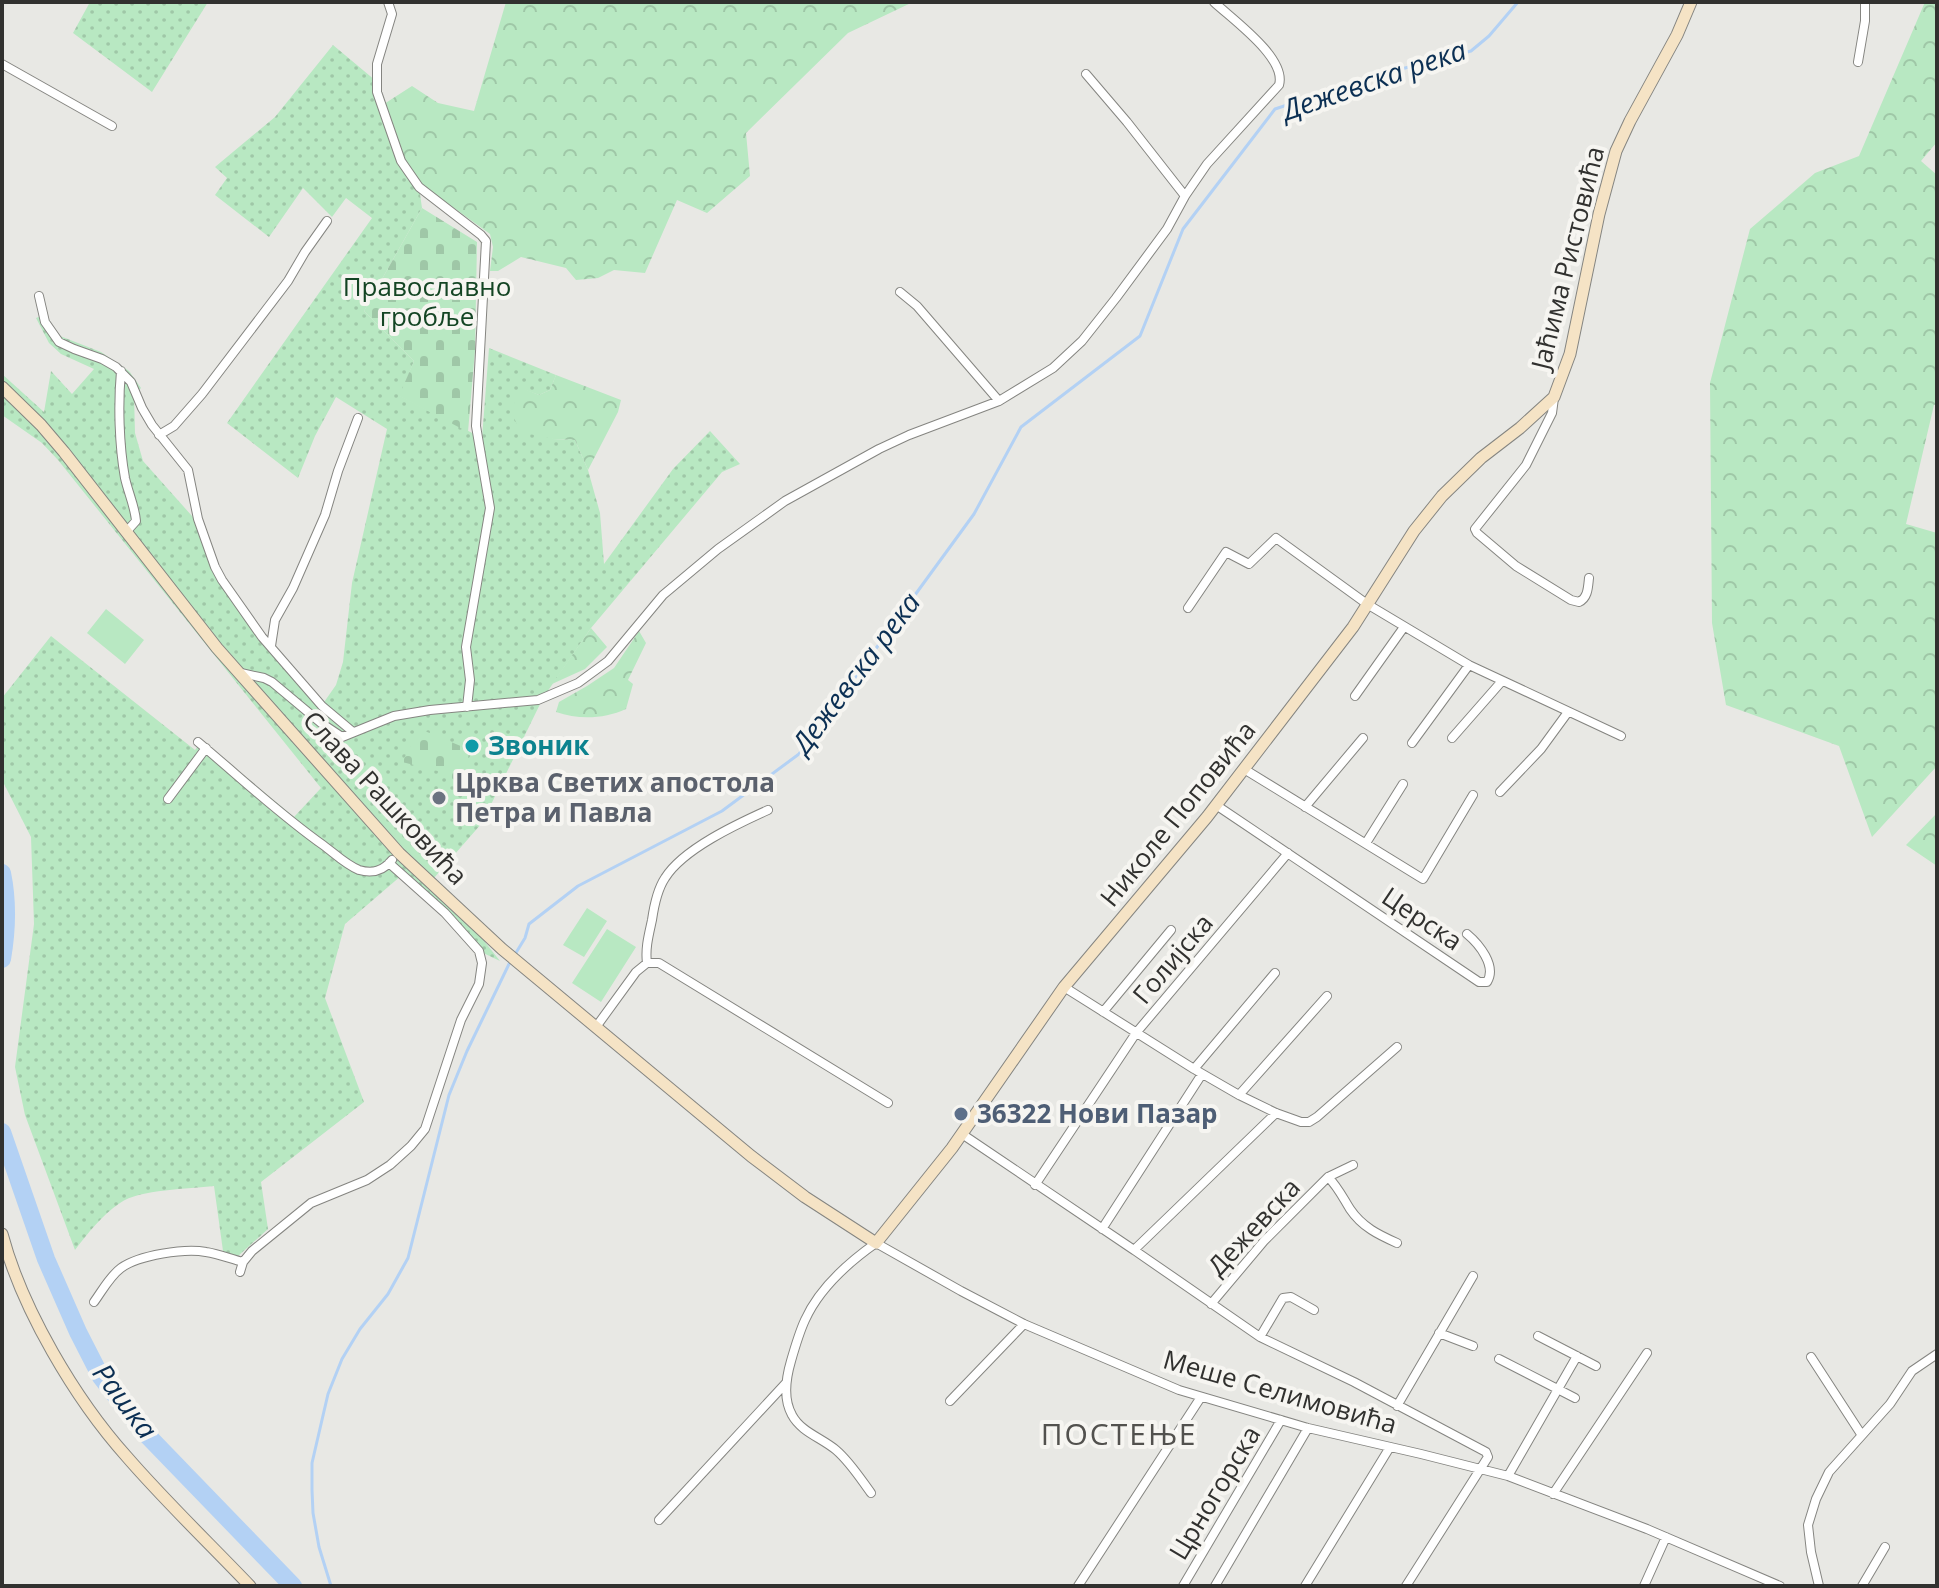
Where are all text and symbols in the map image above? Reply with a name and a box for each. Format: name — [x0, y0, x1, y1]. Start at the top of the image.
water label: Дежевска река — [1274, 30, 1471, 129]
street label: Јаћима Ристовића — [1521, 143, 1612, 376]
park label: Православно гробље — [343, 268, 511, 334]
water label: Дежевска река — [780, 584, 928, 763]
street label: Слава Рашковића — [296, 702, 476, 892]
street label: Николе Поповића — [1091, 713, 1263, 914]
place label: Звоник — [488, 727, 590, 763]
marker: Звоник — [463, 737, 481, 755]
place label: Црква Светих апостола Петра и Павла — [455, 764, 775, 830]
marker: Црква Светих апостола Петра и Павла — [430, 789, 448, 807]
street label: Церска — [1375, 878, 1470, 958]
street label: Голијска — [1124, 906, 1221, 1011]
place label: 36322 Нови Пазар — [977, 1095, 1218, 1131]
marker: 36322 Нови Пазар — [952, 1105, 970, 1123]
street label: Дежевска — [1199, 1170, 1308, 1283]
street label: Меше Селимовића — [1159, 1340, 1401, 1442]
water label: Рашка — [85, 1355, 167, 1446]
district label: ПОСТЕЊЕ — [1041, 1413, 1197, 1454]
street label: Црногорска — [1160, 1419, 1268, 1566]

